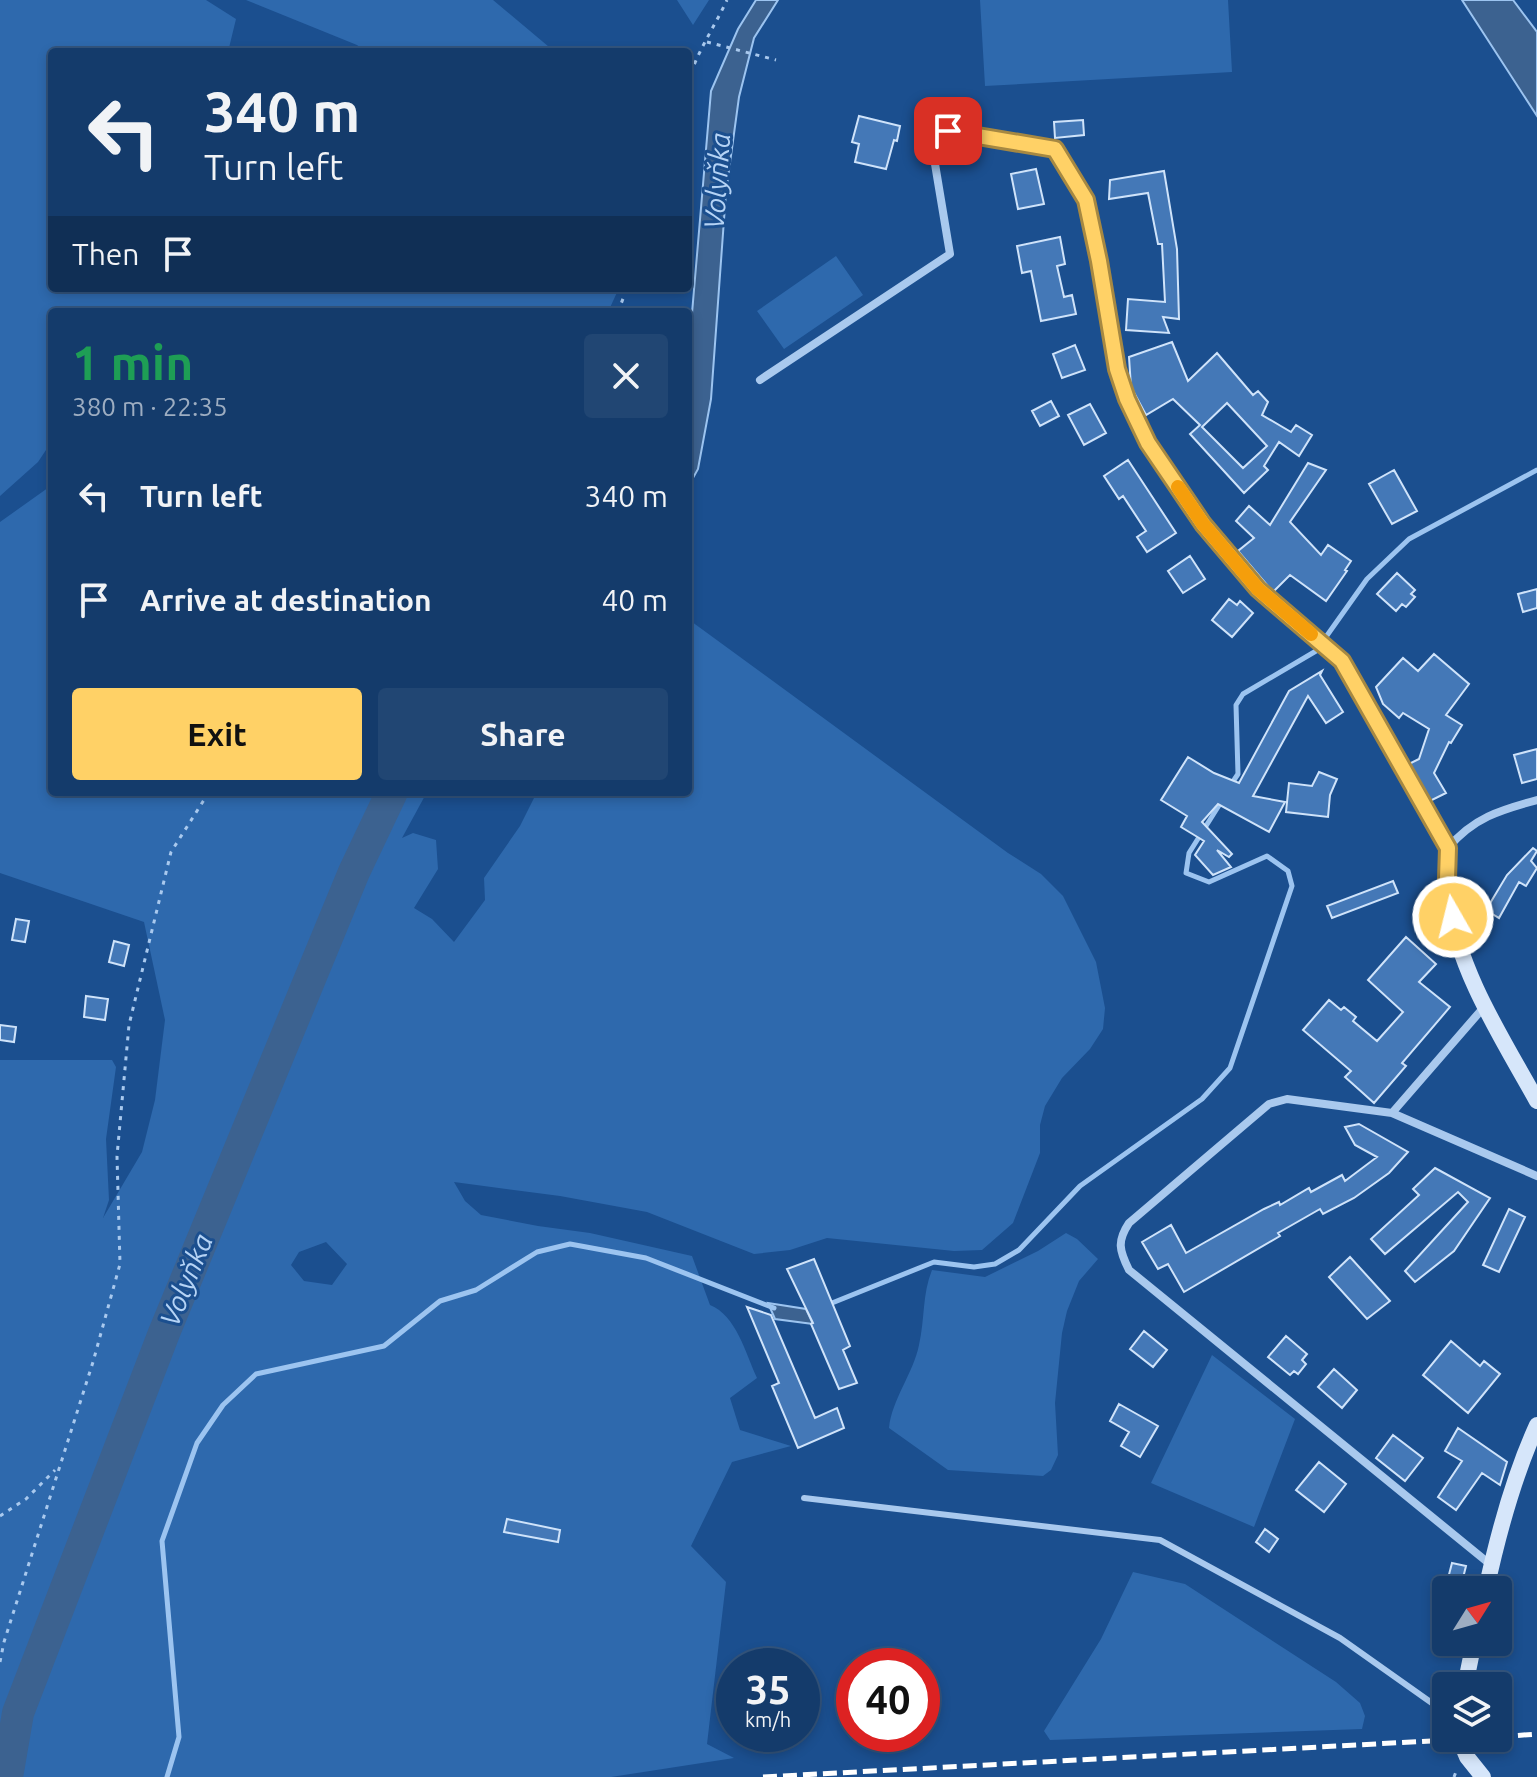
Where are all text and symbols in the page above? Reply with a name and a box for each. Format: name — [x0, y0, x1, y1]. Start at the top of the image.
icon: left — [72, 80, 176, 184]
text: 340 m — [204, 80, 360, 143]
pin — [914, 97, 982, 165]
icon: arrive — [926, 109, 970, 153]
water label: Volyňka — [698, 132, 735, 230]
text: Turn left — [204, 146, 343, 187]
icon: arrive — [156, 232, 200, 276]
text: Then — [72, 237, 140, 271]
button: close — [584, 334, 668, 418]
text: 1 min — [72, 335, 193, 389]
text: 380 m · 22:35 — [72, 392, 228, 421]
icon: left — [72, 474, 116, 518]
text: Turn left — [140, 479, 262, 513]
text: 340 m — [584, 479, 668, 513]
icon: arrive — [72, 578, 116, 622]
text: Arrive at destination — [140, 583, 432, 617]
text: 40 m — [601, 583, 668, 617]
button: Exit — [72, 688, 362, 780]
button: Share — [378, 688, 668, 780]
position arrow — [1411, 875, 1495, 959]
water label: Volyňka — [153, 1229, 218, 1330]
north arrow — [1432, 1576, 1512, 1656]
map controls — [1432, 1576, 1512, 1752]
speed limit sign: 40 — [836, 1648, 940, 1752]
text: 35 — [745, 1667, 791, 1712]
button: layers — [1432, 1672, 1512, 1752]
text: km/h — [745, 1708, 791, 1731]

